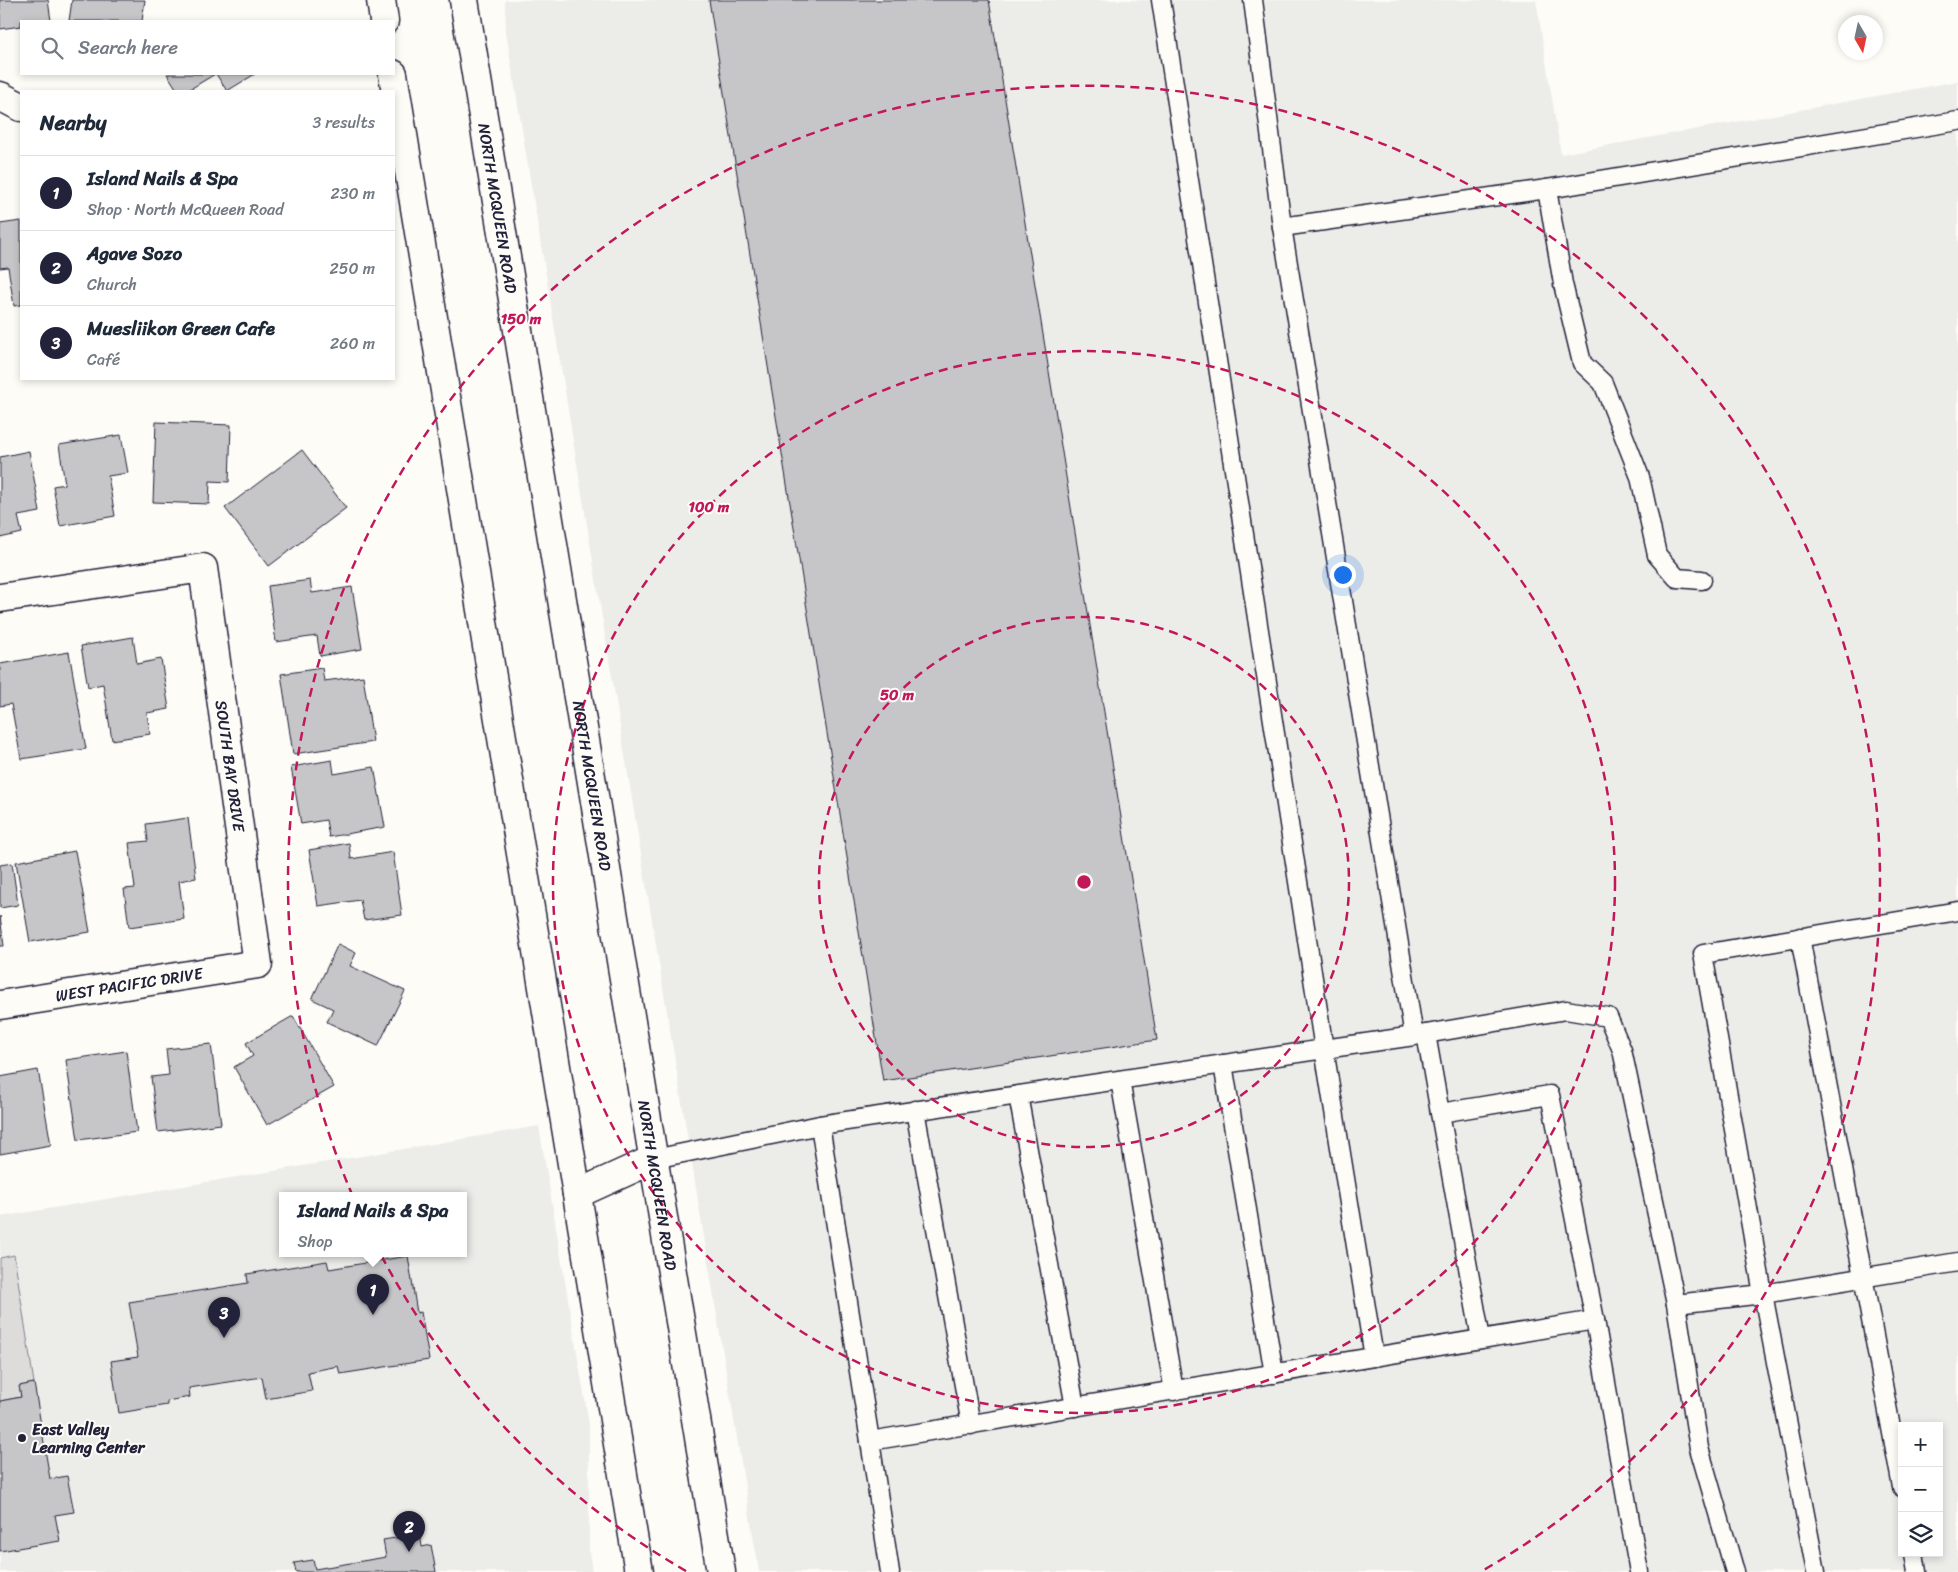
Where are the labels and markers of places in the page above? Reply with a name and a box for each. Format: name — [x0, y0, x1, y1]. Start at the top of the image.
centre of rings — [1075, 873, 1093, 891]
pin: 1 — [357, 1274, 389, 1315]
pin: 3 — [208, 1297, 240, 1338]
place label: East Valley Learning Center — [32, 1415, 146, 1462]
marker: East Valley Learning Center — [16, 1432, 28, 1444]
pin: 2 — [393, 1511, 425, 1552]

